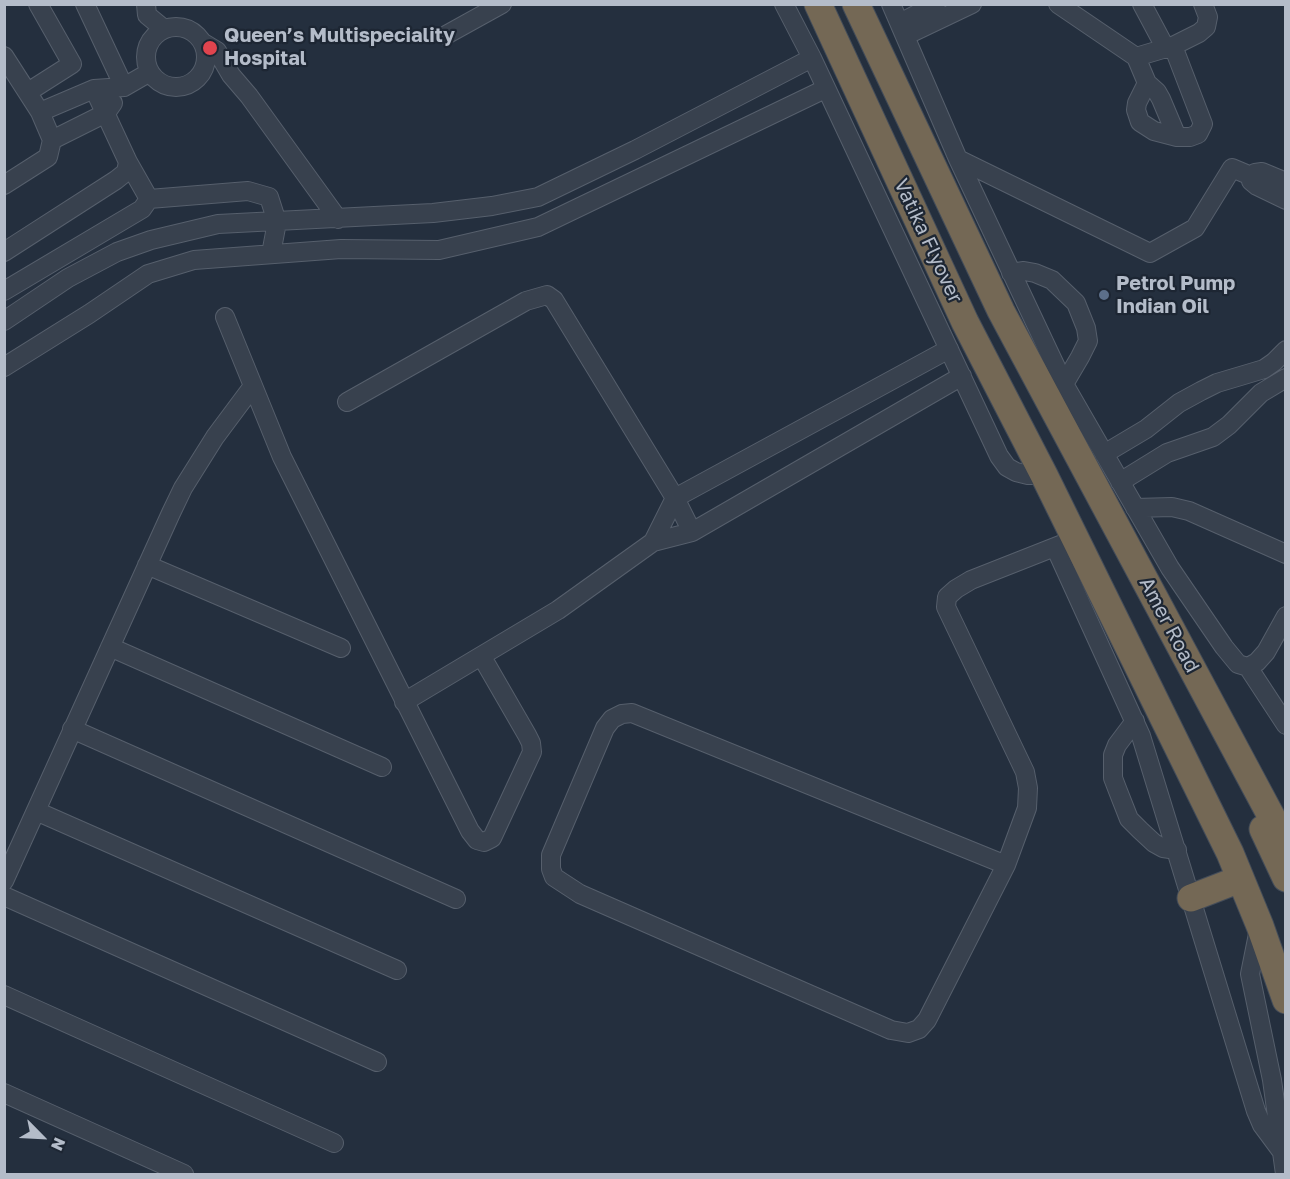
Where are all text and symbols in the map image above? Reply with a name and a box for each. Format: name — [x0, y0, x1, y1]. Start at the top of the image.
place label: Queen’s Multispeciality Hospital — [224, 24, 455, 71]
marker: Queen’s Multispeciality Hospital — [201, 39, 219, 57]
street label: Vatika Flyover — [889, 175, 967, 307]
place label: Petrol Pump Indian Oil — [1116, 272, 1235, 319]
marker: Petrol Pump Indian Oil — [1097, 288, 1111, 302]
street label: Amer Road — [1134, 573, 1204, 677]
north arrow — [12, 1107, 72, 1167]
text: N — [47, 1135, 70, 1154]

